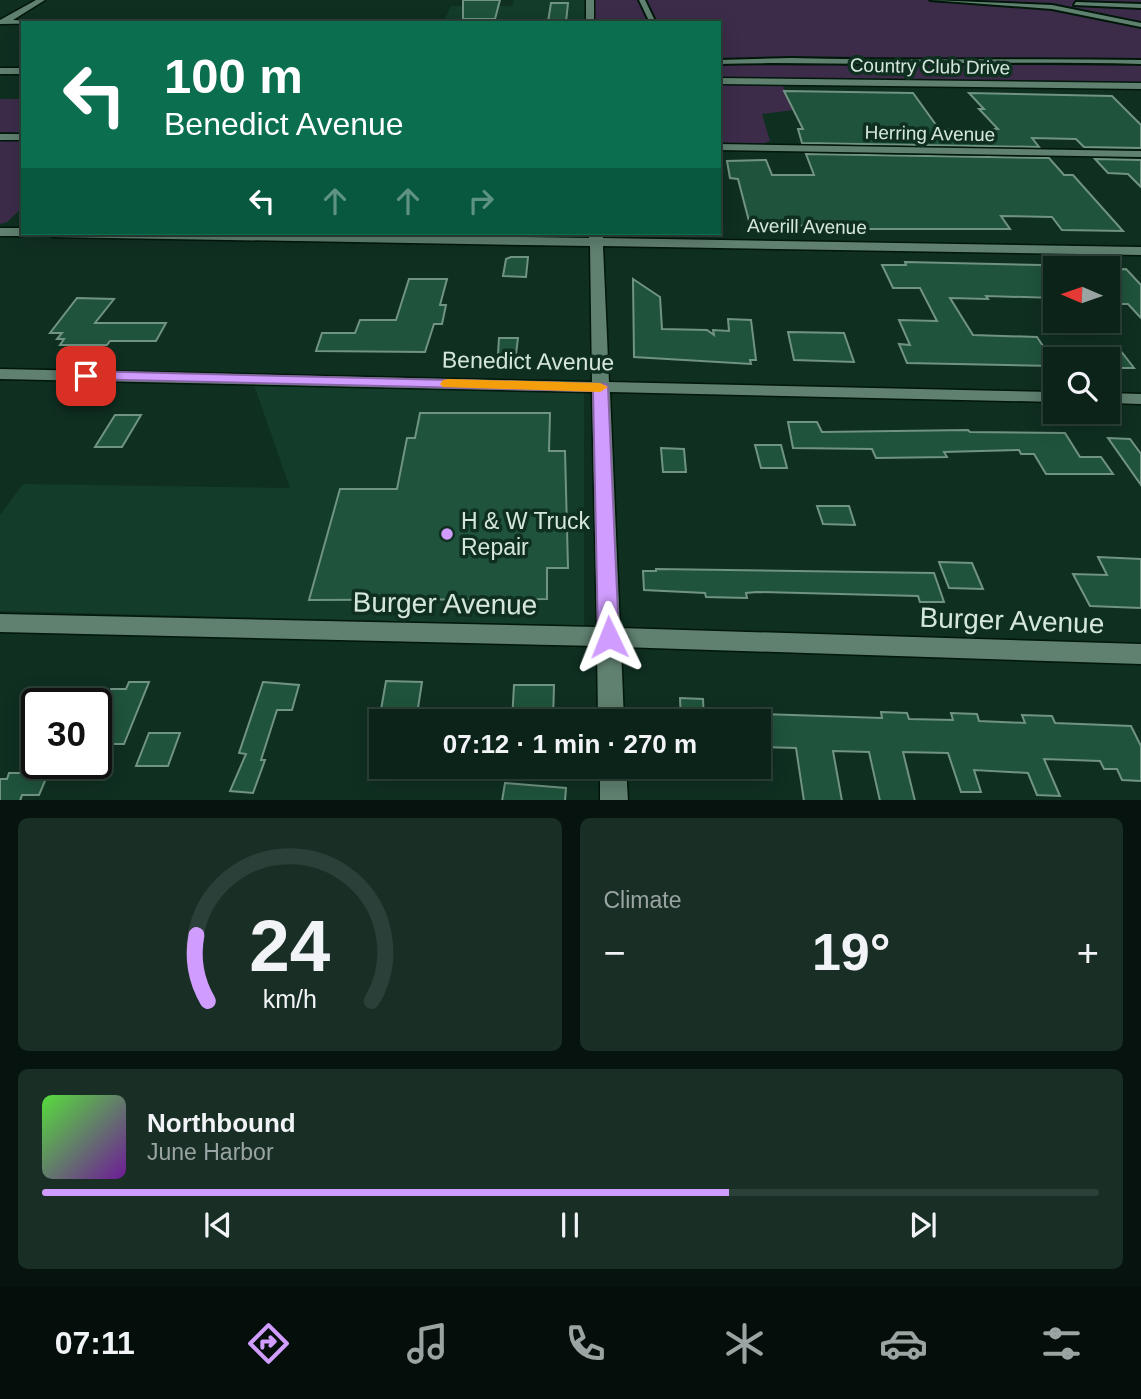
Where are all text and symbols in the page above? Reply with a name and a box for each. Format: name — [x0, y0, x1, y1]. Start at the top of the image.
icon: left — [49, 49, 140, 140]
text: 100 m — [164, 49, 303, 103]
street label: Country Club Drive — [850, 55, 1010, 78]
text: Benedict Avenue — [164, 106, 404, 142]
street label: Herring Avenue — [865, 122, 995, 145]
icon: left — [243, 182, 281, 220]
icon: ahead — [316, 182, 354, 220]
icon: ahead — [389, 182, 427, 220]
icon: right — [462, 182, 500, 220]
street label: Averill Avenue — [747, 215, 867, 238]
north arrow — [1043, 256, 1120, 332]
map controls — [1043, 256, 1120, 424]
pin — [56, 346, 116, 406]
street label: Benedict Avenue — [442, 346, 614, 376]
button: search — [1043, 347, 1120, 424]
icon: arrive — [67, 357, 105, 395]
place label: H & W Truck Repair — [461, 508, 591, 560]
marker: H & W Truck Repair — [439, 526, 455, 542]
street label: Burger Avenue — [352, 586, 538, 621]
position arrow — [572, 600, 646, 674]
street label: Burger Avenue — [919, 602, 1105, 639]
speed limit sign: 30 — [21, 688, 112, 779]
text: 07:12 · 1 min · 270 m — [443, 729, 697, 759]
text: Climate — [604, 887, 681, 913]
text: 24 — [249, 905, 331, 986]
text: 19° — [812, 923, 891, 981]
text: − — [604, 932, 626, 974]
text: + — [1077, 932, 1099, 974]
text: km/h — [263, 984, 317, 1012]
text: Northbound — [147, 1108, 296, 1138]
text: June Harbor — [147, 1139, 274, 1165]
icon: previous — [199, 1206, 237, 1244]
icon: pause — [551, 1206, 589, 1244]
icon: next — [904, 1206, 942, 1244]
icon: directions — [244, 1319, 293, 1368]
icon: music — [403, 1319, 452, 1368]
icon: phone — [561, 1319, 610, 1368]
icon: climate — [720, 1319, 769, 1368]
icon: car — [879, 1319, 928, 1368]
icon: filters — [1037, 1319, 1086, 1368]
text: 07:11 — [55, 1325, 135, 1361]

